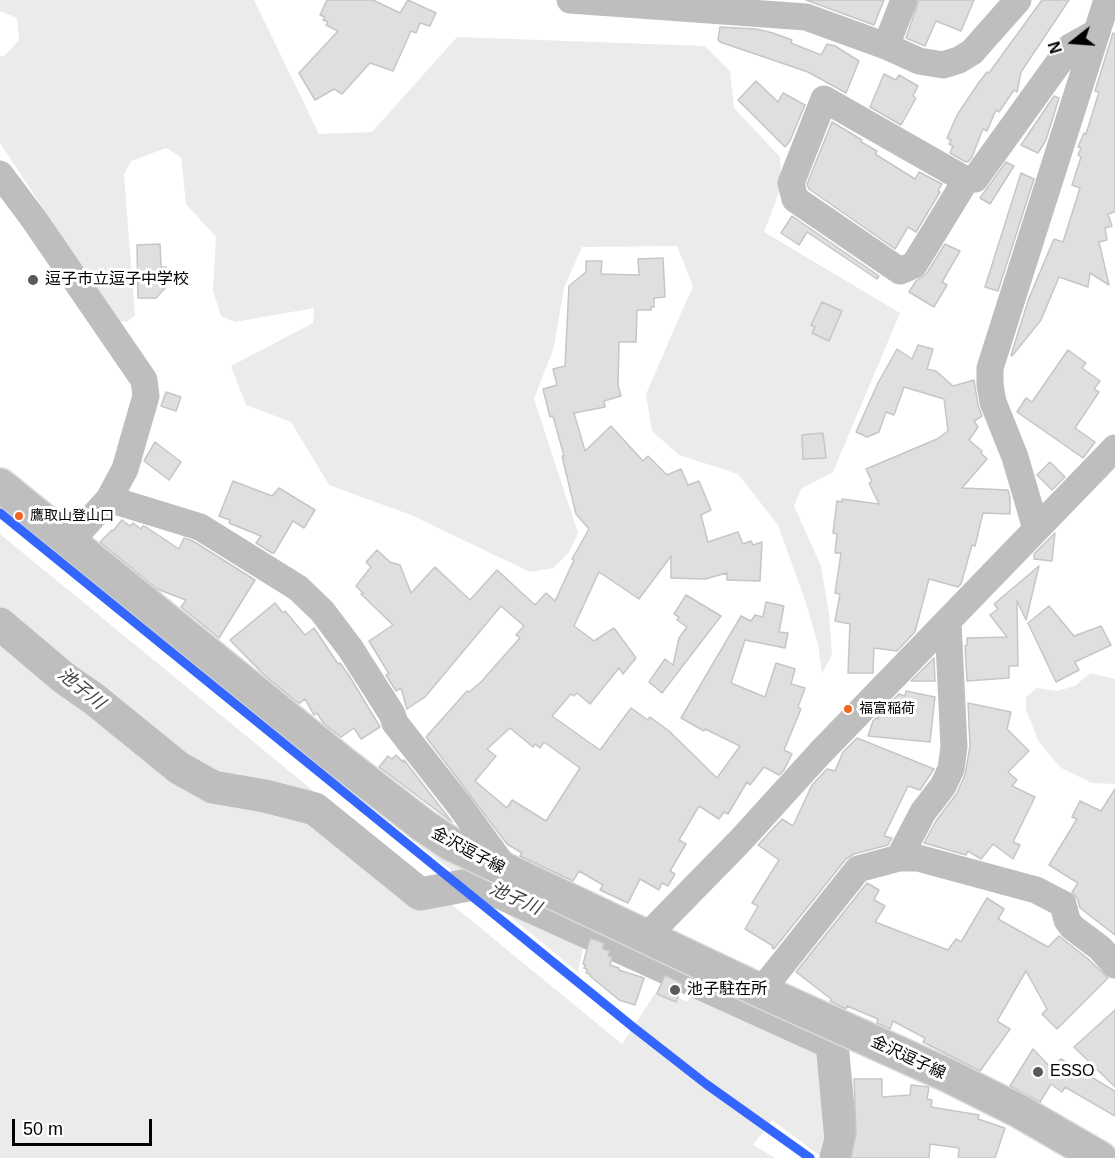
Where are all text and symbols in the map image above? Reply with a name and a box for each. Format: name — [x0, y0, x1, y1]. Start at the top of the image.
north arrow — [1043, 12, 1103, 72]
text: N — [1045, 39, 1065, 55]
place label: 逗子市立逗子中学校 — [45, 270, 189, 290]
marker: 逗子市立逗子中学校 — [26, 273, 40, 287]
place label: 鷹取山登山口 — [30, 508, 114, 524]
marker: 鷹取山登山口 — [13, 510, 25, 522]
water label: 池子川 — [53, 664, 109, 714]
place label: 福富稲荷 — [859, 701, 915, 717]
marker: 福富稲荷 — [842, 703, 854, 715]
street label: 金沢逗子線 — [428, 824, 508, 878]
water label: 池子川 — [486, 878, 544, 920]
place label: 池子駐在所 — [687, 980, 767, 1000]
marker: 池子駐在所 — [668, 983, 682, 997]
street label: 金沢逗子線 — [868, 1032, 948, 1084]
place label: ESSO — [1050, 1062, 1094, 1082]
marker: ESSO — [1031, 1065, 1045, 1079]
scale bar — [15, 1107, 154, 1145]
text: 50 m — [23, 1119, 63, 1139]

